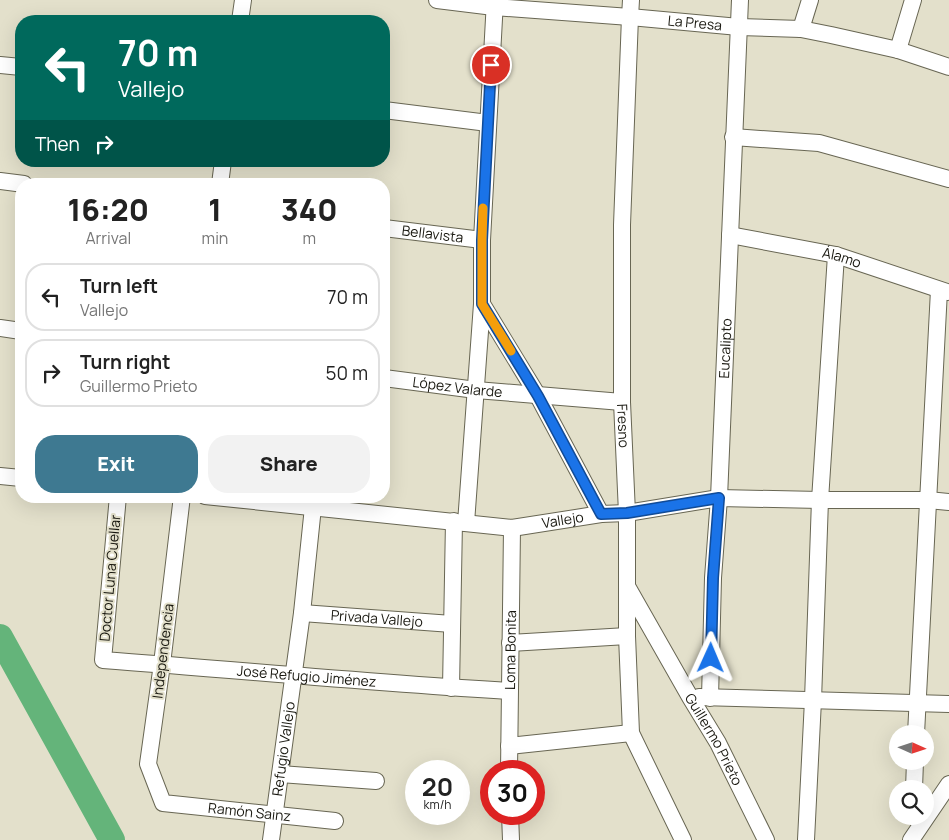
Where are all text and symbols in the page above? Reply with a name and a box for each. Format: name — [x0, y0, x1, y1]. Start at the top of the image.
street label: La Presa — [667, 11, 723, 34]
text: 70 m — [118, 29, 198, 77]
icon: left — [35, 35, 100, 100]
pin — [470, 44, 512, 86]
icon: arrive — [477, 51, 505, 79]
text: Vallejo — [118, 74, 184, 104]
icon: right — [90, 130, 118, 158]
text: Then — [35, 131, 80, 157]
text: 16:20 — [68, 189, 149, 230]
text: 1 — [208, 189, 222, 230]
text: 340 — [281, 189, 337, 230]
street label: Bellavista — [401, 220, 465, 247]
text: Arrival — [85, 227, 131, 249]
text: min — [202, 227, 228, 249]
text: m — [302, 227, 316, 249]
street label: Álamo — [821, 243, 864, 272]
text: Turn left — [80, 273, 158, 299]
icon: left — [37, 283, 65, 311]
text: 70 m — [327, 284, 368, 310]
text: Vallejo — [80, 299, 128, 321]
street label: Eucalipto — [714, 318, 736, 379]
text: Turn right — [80, 349, 170, 375]
icon: right — [37, 359, 65, 387]
text: 50 m — [326, 360, 368, 386]
street label: López Valarde — [411, 372, 503, 401]
text: Guillermo Prieto — [80, 375, 197, 397]
street label: Fresno — [613, 403, 634, 448]
button: Exit — [35, 435, 198, 493]
button: Share — [208, 435, 370, 493]
street label: Vallejo — [540, 507, 585, 532]
street label: Doctor Luna Cuellar — [94, 514, 125, 642]
street label: Independencia — [147, 602, 178, 699]
street label: Privada Vallejo — [330, 605, 424, 631]
street label: Loma Bonita — [500, 610, 520, 690]
position arrow — [684, 631, 736, 683]
street label: José Refugio Jiménez — [236, 661, 377, 691]
street label: Guillermo Prieto — [681, 689, 747, 788]
street label: Refugio Vallejo — [267, 700, 299, 797]
north arrow — [889, 725, 934, 770]
map controls — [889, 725, 934, 825]
speed limit sign: 30 — [480, 760, 545, 825]
text: 20 — [422, 769, 453, 804]
button: search — [889, 780, 934, 825]
text: km/h — [424, 796, 451, 813]
street label: Ramón Sainz — [207, 798, 292, 825]

